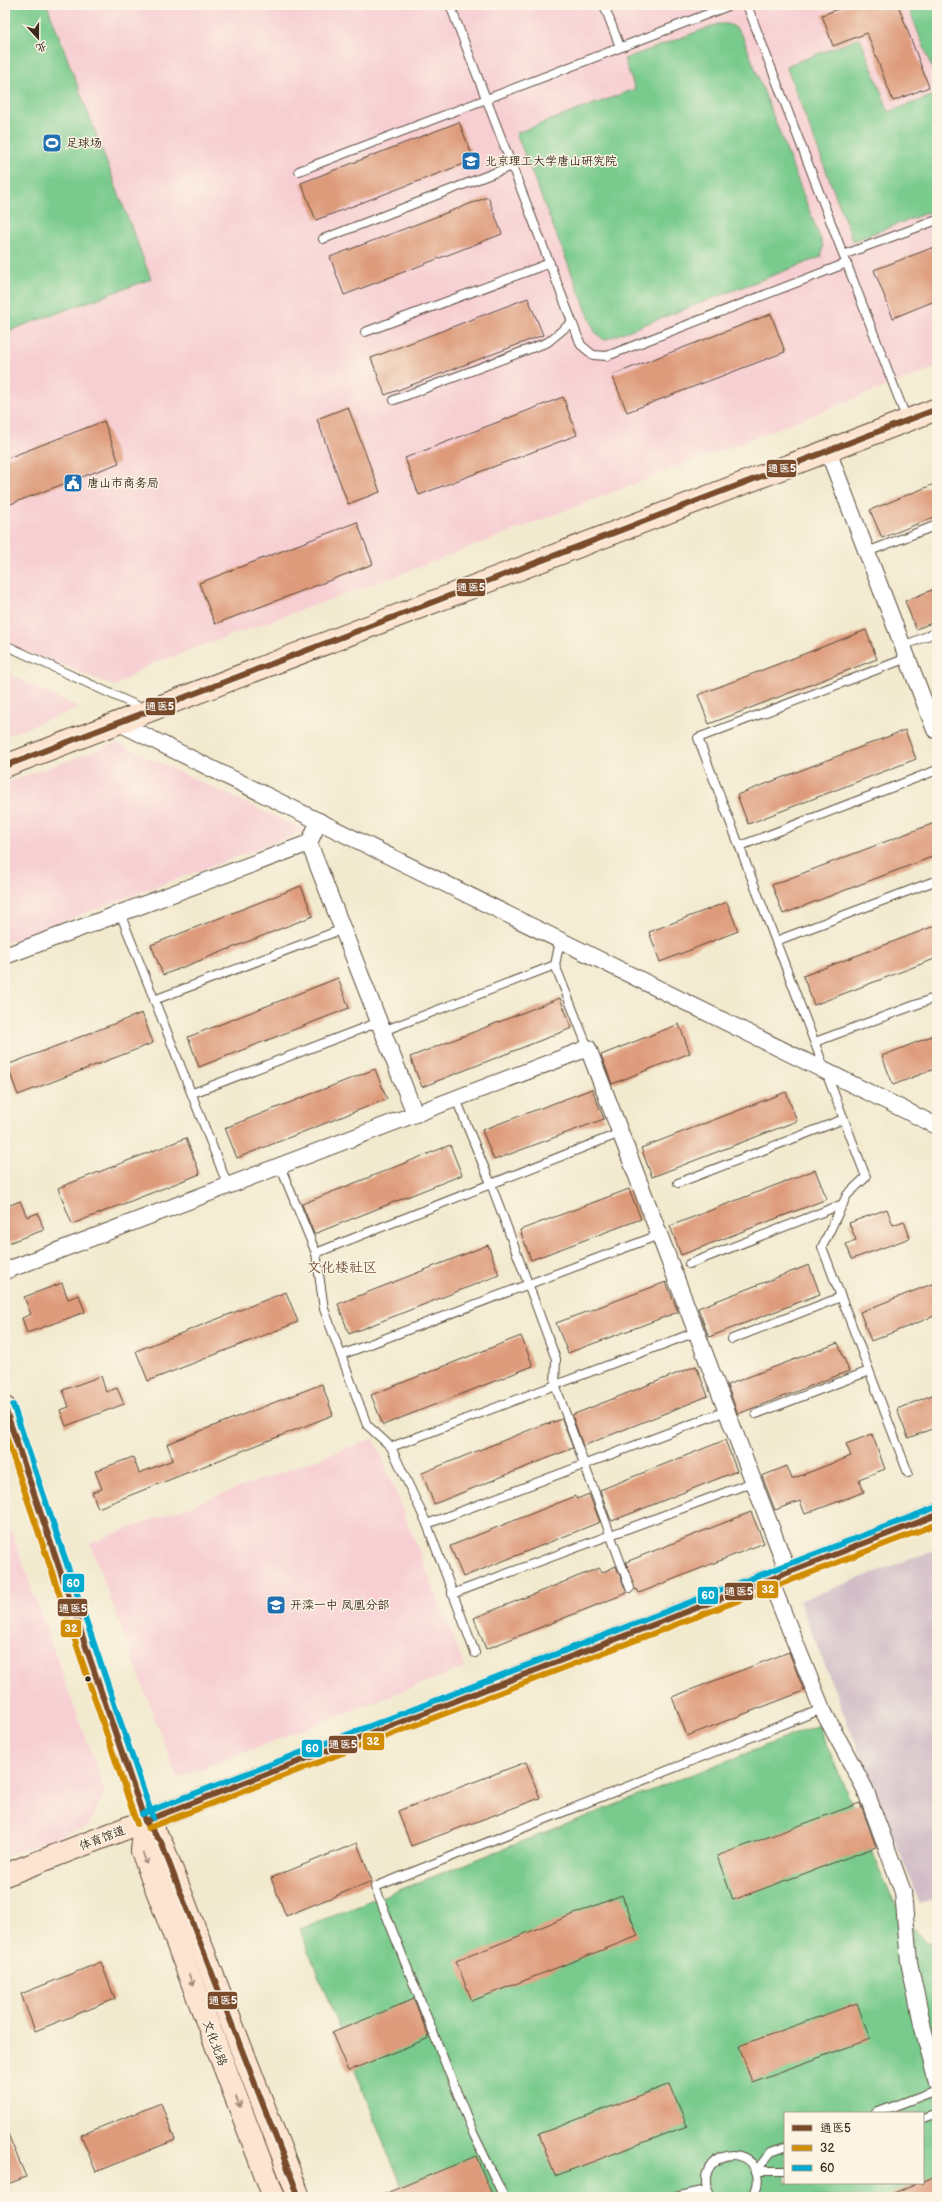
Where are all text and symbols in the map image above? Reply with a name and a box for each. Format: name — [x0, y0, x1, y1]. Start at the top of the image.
north arrow — [18, 18, 58, 58]
text: 北 — [34, 39, 49, 55]
sports icon: 足球场 — [41, 132, 63, 154]
place label: 足球场 — [66, 136, 102, 151]
school or university icon: 北京理工大学唐山研究院 — [460, 150, 482, 172]
place label: 北京理工大学唐山研究院 — [485, 154, 617, 169]
line badge: 通医5 — [766, 459, 797, 478]
text: 通医5 — [768, 462, 797, 475]
public building icon: 唐山市商务局 — [62, 472, 84, 494]
place label: 唐山市商务局 — [87, 476, 159, 491]
line badge: 通医5 — [456, 578, 486, 597]
text: 通医5 — [457, 581, 486, 594]
line badge: 通医5 — [145, 697, 176, 716]
text: 通医5 — [146, 700, 175, 713]
district label: 文化楼社区 — [307, 1259, 377, 1276]
line badge: 60 — [62, 1573, 85, 1593]
text: 60 — [66, 1577, 80, 1590]
line badge: 32 — [756, 1580, 779, 1599]
line badge: 通医5 — [724, 1582, 754, 1601]
text: 32 — [761, 1583, 775, 1596]
text: 通医5 — [725, 1585, 754, 1598]
line badge: 60 — [697, 1586, 719, 1605]
text: 60 — [701, 1589, 715, 1602]
school or university icon: 开滦一中 凤凰分部 — [265, 1594, 287, 1616]
line badge: 通医5 — [57, 1598, 88, 1617]
place label: 开滦一中 凤凰分部 — [290, 1598, 389, 1613]
text: 通医5 — [59, 1602, 88, 1615]
line badge: 32 — [60, 1619, 82, 1638]
text: 32 — [64, 1622, 78, 1635]
unlabelled marker — [83, 1674, 93, 1684]
line badge: 32 — [362, 1732, 385, 1751]
line badge: 通医5 — [328, 1735, 358, 1754]
text: 32 — [366, 1735, 380, 1748]
text: 通医5 — [329, 1738, 358, 1751]
line badge: 60 — [301, 1739, 323, 1758]
text: 60 — [305, 1742, 319, 1755]
street label: 体育馆道 — [77, 1823, 127, 1854]
one-way arrow — [141, 1853, 149, 1865]
one-way arrow — [188, 1974, 196, 1986]
line badge: 通医5 — [207, 1991, 238, 2010]
text: 通医5 — [209, 1994, 238, 2007]
street label: 文化北路 — [199, 2018, 230, 2068]
one-way arrow — [234, 2095, 242, 2107]
legend — [784, 2112, 924, 2184]
text: 通医5 — [820, 2121, 851, 2136]
text: 32 — [820, 2141, 834, 2156]
text: 60 — [820, 2161, 834, 2176]

